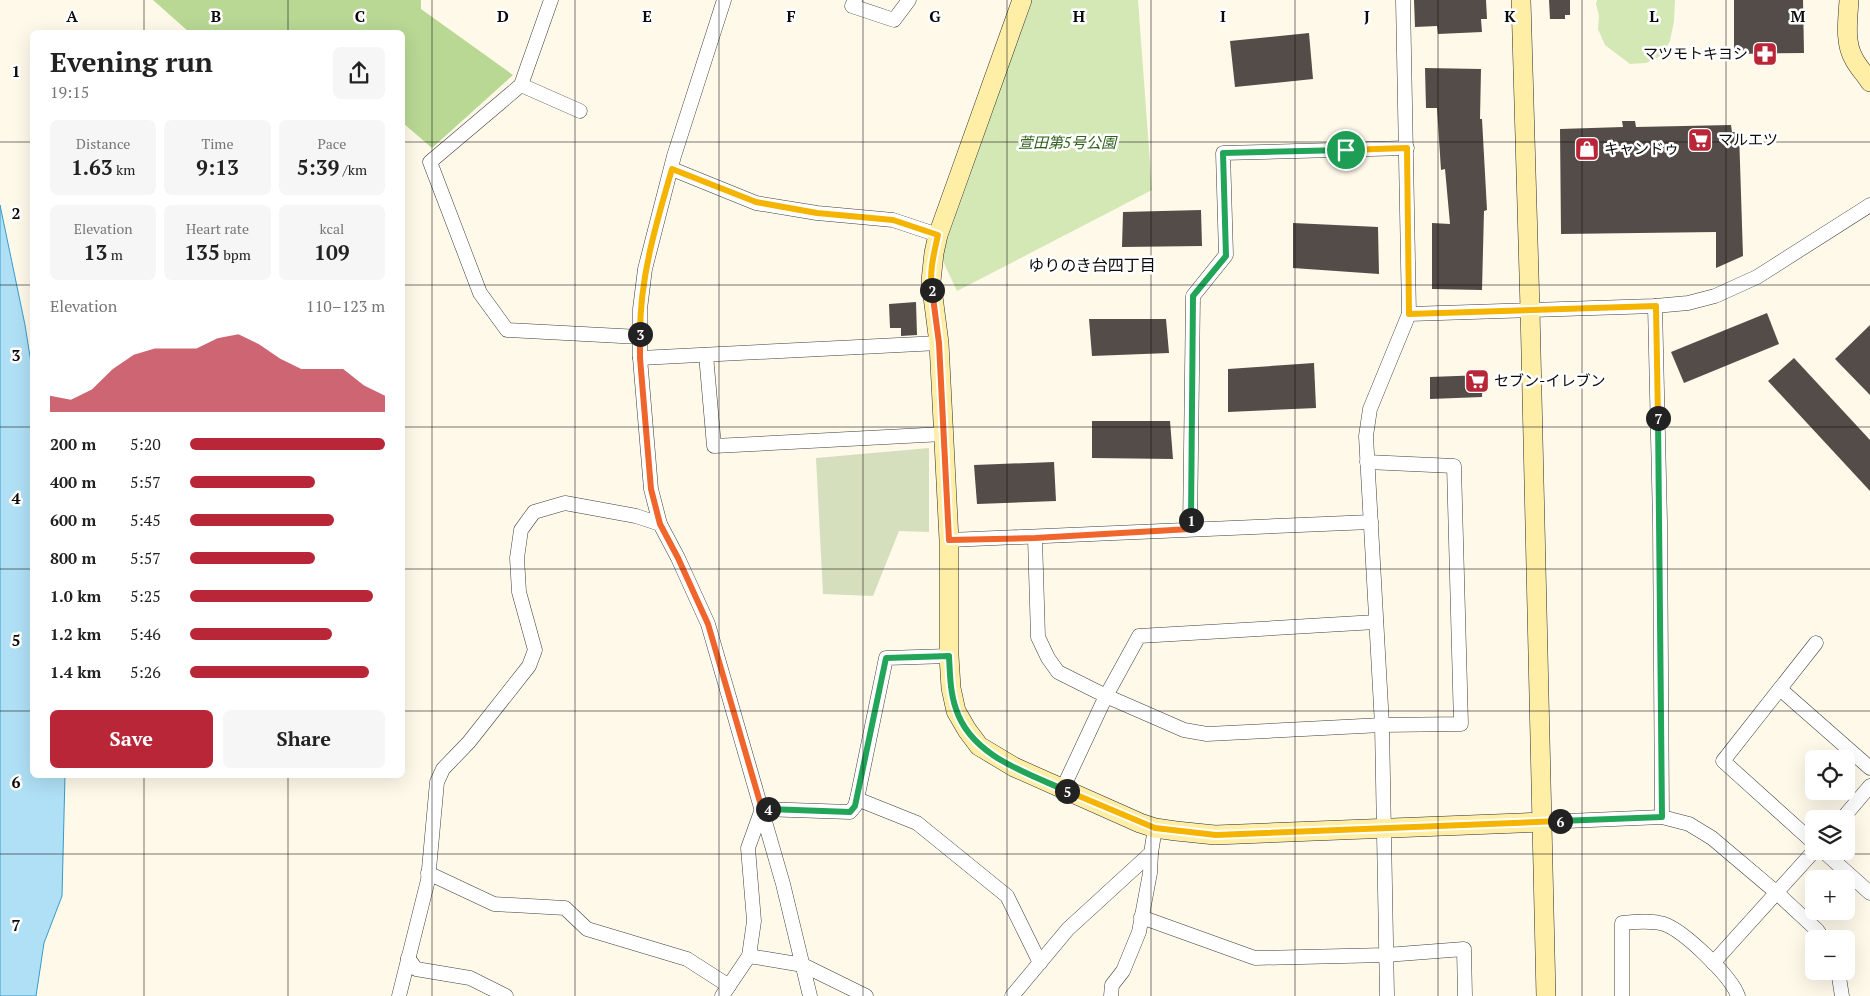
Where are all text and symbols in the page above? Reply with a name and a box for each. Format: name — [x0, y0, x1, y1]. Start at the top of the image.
text: A — [66, 5, 78, 27]
text: B — [211, 5, 221, 27]
text: C — [355, 5, 365, 27]
text: D — [497, 5, 509, 27]
text: E — [642, 5, 652, 27]
text: F — [786, 5, 796, 27]
text: G — [929, 5, 941, 27]
text: H — [1073, 5, 1085, 27]
text: I — [1220, 5, 1226, 27]
text: J — [1364, 5, 1370, 27]
text: K — [1504, 5, 1516, 27]
text: L — [1649, 5, 1659, 27]
text: M — [1791, 5, 1806, 27]
pharmacy icon: マツモトキヨシ — [1752, 41, 1778, 67]
text: Evening run — [50, 43, 213, 80]
place label: マツモトキヨシ — [1643, 43, 1748, 63]
button: share — [333, 47, 385, 99]
text: 1 — [11, 60, 21, 82]
text: 19:15 — [50, 81, 89, 103]
supermarket icon: マルエツ — [1687, 127, 1713, 153]
pin — [1325, 129, 1367, 171]
place label: マルエツ — [1718, 129, 1778, 149]
park label: 萱田第5号公園 — [1018, 132, 1118, 152]
text: Distance — [76, 134, 130, 153]
text: Time — [201, 134, 234, 153]
text: Pace — [317, 134, 346, 153]
icon: arrive — [1332, 136, 1360, 164]
shop icon: キャンドゥ — [1574, 136, 1600, 162]
place label: キャンドゥ — [1604, 138, 1679, 158]
text: 1.63 — [71, 153, 113, 181]
text: 9:13 — [196, 153, 239, 181]
text: 5:39 — [297, 153, 339, 181]
text: km — [113, 160, 135, 179]
text: /km — [339, 160, 367, 179]
text: 2 — [11, 202, 21, 224]
text: Elevation — [74, 219, 133, 238]
text: Heart rate — [186, 219, 249, 238]
text: kcal — [319, 219, 344, 238]
text: 13 — [84, 238, 107, 266]
text: 135 — [184, 238, 220, 266]
text: 109 — [314, 238, 350, 266]
text: m — [107, 245, 123, 264]
text: bpm — [220, 245, 251, 264]
district label: ゆりのき台四丁目 — [1028, 254, 1156, 276]
pin: 2 — [920, 278, 944, 302]
text: 2 — [929, 281, 936, 300]
text: Elevation — [50, 295, 117, 317]
text: 110–123 m — [306, 295, 385, 317]
pin: 3 — [628, 322, 652, 346]
text: 3 — [637, 325, 644, 344]
text: 3 — [11, 344, 21, 366]
supermarket icon: セブン-イレブン — [1464, 368, 1490, 394]
place label: セブン-イレブン — [1494, 370, 1605, 390]
pin: 7 — [1646, 406, 1670, 430]
text: 7 — [1655, 409, 1662, 428]
text: 200 m — [50, 433, 96, 455]
text: 5:20 — [130, 433, 161, 455]
text: 400 m — [50, 471, 96, 493]
text: 5:57 — [130, 471, 161, 493]
text: 4 — [11, 487, 21, 509]
pin: 1 — [1178, 508, 1204, 532]
text: 600 m — [50, 509, 96, 531]
text: 5:45 — [130, 509, 161, 531]
text: 1 — [1188, 511, 1195, 530]
text: 800 m — [50, 547, 96, 569]
text: 5:57 — [130, 547, 161, 569]
text: 1.0 km — [50, 585, 101, 607]
text: 5:25 — [130, 585, 161, 607]
text: 1.2 km — [50, 623, 101, 645]
text: 5:46 — [130, 623, 161, 645]
text: 5 — [11, 629, 21, 651]
text: 1.4 km — [50, 661, 101, 683]
text: 5:26 — [130, 661, 161, 683]
button: Save — [50, 710, 213, 768]
button: Share — [223, 710, 385, 768]
map controls — [1805, 750, 1855, 980]
button: locate — [1805, 750, 1855, 800]
text: 6 — [11, 771, 21, 793]
pin: 5 — [1054, 778, 1080, 804]
text: 5 — [1064, 782, 1071, 801]
pin: 4 — [756, 796, 780, 822]
text: 4 — [765, 800, 772, 819]
pin: 6 — [1548, 808, 1572, 834]
button: layers — [1805, 810, 1855, 860]
text: 6 — [1557, 812, 1564, 831]
button: + — [1805, 870, 1855, 920]
text: 7 — [11, 914, 21, 936]
button: − — [1805, 930, 1855, 980]

